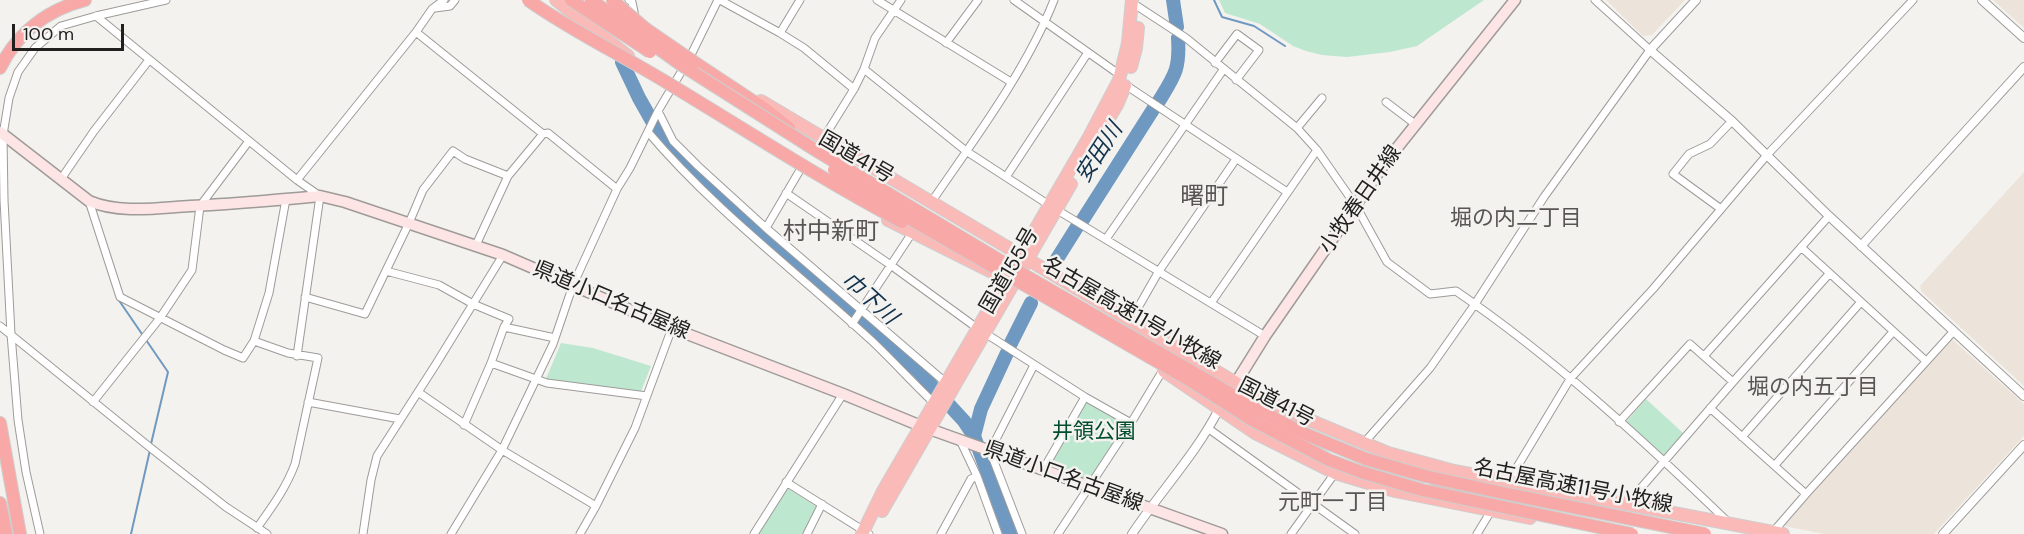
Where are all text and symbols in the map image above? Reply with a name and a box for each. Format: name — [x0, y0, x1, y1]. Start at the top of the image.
scale bar — [15, 12, 128, 50]
text: 100 m — [23, 22, 74, 46]
water label: 安田川 — [1071, 118, 1129, 188]
street label: 国道41号 — [814, 127, 898, 189]
street label: 小牧春日井線 — [1315, 141, 1407, 259]
district label: 曙町 — [1180, 184, 1228, 212]
district label: 堀の内二丁目 — [1450, 206, 1582, 232]
district label: 村中新町 — [783, 219, 879, 247]
street label: 国道155号 — [975, 223, 1045, 319]
street label: 名古屋高速11号小牧線 — [1037, 253, 1225, 375]
street label: 県道小口名古屋線 — [529, 257, 693, 345]
water label: 巾下川 — [836, 267, 902, 331]
street label: 国道41号 — [1234, 373, 1318, 433]
district label: 堀の内五丁目 — [1747, 375, 1879, 401]
park label: 井領公園 — [1052, 419, 1136, 445]
street label: 県道小口名古屋線 — [980, 436, 1146, 518]
street label: 名古屋高速11号小牧線 — [1471, 455, 1675, 519]
district label: 元町一丁目 — [1278, 490, 1388, 516]

